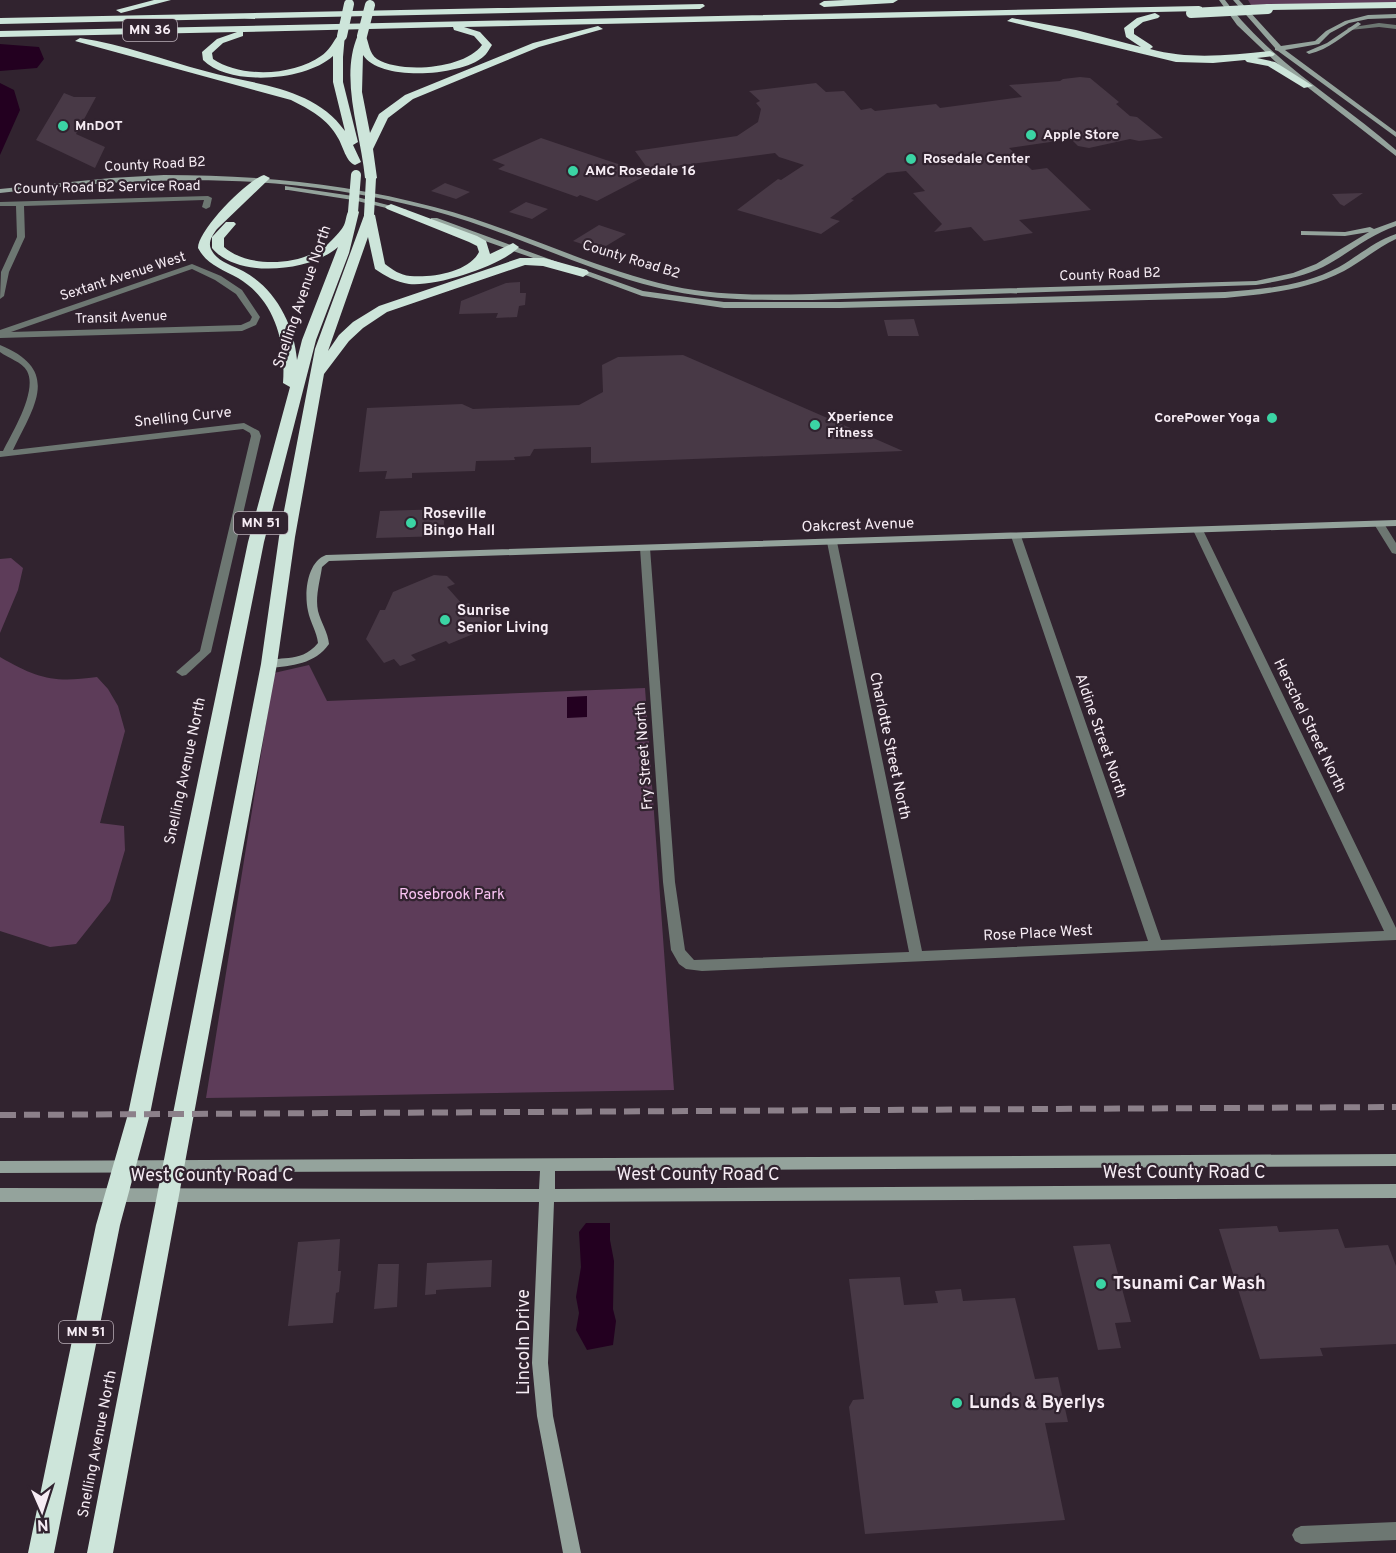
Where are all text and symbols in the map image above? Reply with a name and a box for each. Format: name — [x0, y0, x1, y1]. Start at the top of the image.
road number: MN 36 — [123, 19, 177, 41]
place label: MnDOT — [75, 118, 123, 135]
marker: MnDOT — [56, 119, 70, 133]
place label: Apple Store — [1043, 127, 1120, 144]
marker: Apple Store — [1024, 128, 1038, 142]
place label: Rosedale Center — [923, 151, 1030, 168]
marker: Rosedale Center — [904, 152, 918, 166]
street label: County Road B2 — [104, 154, 206, 176]
place label: AMC Rosedale 16 — [585, 163, 696, 180]
marker: AMC Rosedale 16 — [566, 164, 580, 178]
street label: County Road B2 Service Road — [13, 178, 201, 198]
street label: Snelling Avenue North — [270, 223, 336, 371]
street label: County Road B2 — [580, 237, 682, 283]
street label: Sextant Avenue West — [58, 249, 188, 305]
street label: County Road B2 — [1059, 265, 1161, 285]
street label: Transit Avenue — [74, 308, 168, 328]
street label: Snelling Curve — [133, 403, 233, 433]
place label: Xperience Fitness — [827, 409, 894, 442]
place label: CorePower Yoga — [1154, 410, 1260, 427]
marker: CorePower Yoga — [1265, 411, 1279, 425]
marker: Xperience Fitness — [808, 418, 822, 432]
place label: Roseville Bingo Hall — [423, 505, 495, 541]
road number: MN 51 — [234, 512, 288, 534]
street label: Oakcrest Avenue — [801, 515, 915, 537]
marker: Roseville Bingo Hall — [404, 516, 418, 530]
place label: Sunrise Senior Living — [457, 602, 549, 638]
marker: Sunrise Senior Living — [438, 613, 452, 627]
street label: Herschel Street North — [1268, 656, 1350, 796]
street label: Charlotte Street North — [864, 670, 914, 822]
street label: Aldine Street North — [1070, 671, 1130, 801]
street label: Snelling Avenue North — [161, 696, 211, 846]
street label: Fry Street North — [632, 701, 658, 811]
park label: Rosebrook Park — [399, 886, 505, 905]
street label: Rose Place West — [983, 922, 1093, 946]
street label: West County Road C — [1102, 1162, 1266, 1185]
street label: West County Road C — [616, 1164, 780, 1187]
street label: West County Road C — [130, 1165, 294, 1188]
place label: Tsunami Car Wash — [1113, 1273, 1266, 1296]
marker: Tsunami Car Wash — [1094, 1277, 1108, 1291]
street label: Lincoln Drive — [513, 1289, 536, 1395]
road number: MN 51 — [59, 1321, 113, 1343]
street label: Snelling Avenue North — [74, 1369, 122, 1519]
place label: Lunds & Byerlys — [969, 1392, 1105, 1415]
marker: Lunds & Byerlys — [950, 1396, 964, 1410]
north arrow — [12, 1481, 72, 1541]
text: N — [36, 1514, 49, 1534]

